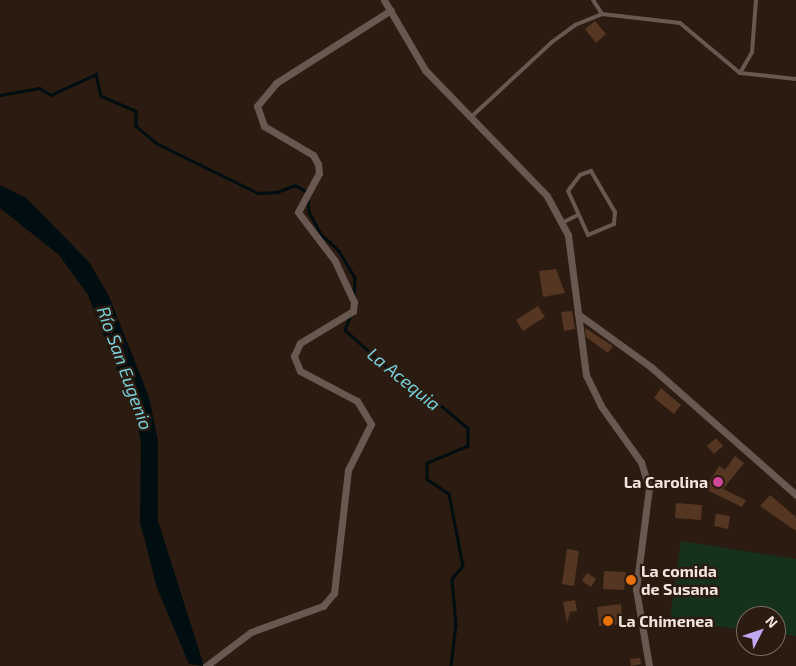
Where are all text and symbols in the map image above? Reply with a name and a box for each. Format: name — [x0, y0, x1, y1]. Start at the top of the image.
water label: Río San Eugenio — [93, 303, 157, 433]
water label: La Acequia — [363, 343, 445, 415]
place label: La Carolina — [624, 472, 708, 492]
marker: La Carolina — [712, 476, 724, 488]
place label: La comida de Susana — [641, 561, 718, 599]
marker: La comida de Susana — [625, 574, 637, 586]
north arrow — [736, 606, 786, 656]
place label: La Chimenea — [618, 611, 713, 631]
text: N — [762, 612, 782, 631]
marker: La Chimenea — [602, 615, 614, 627]

